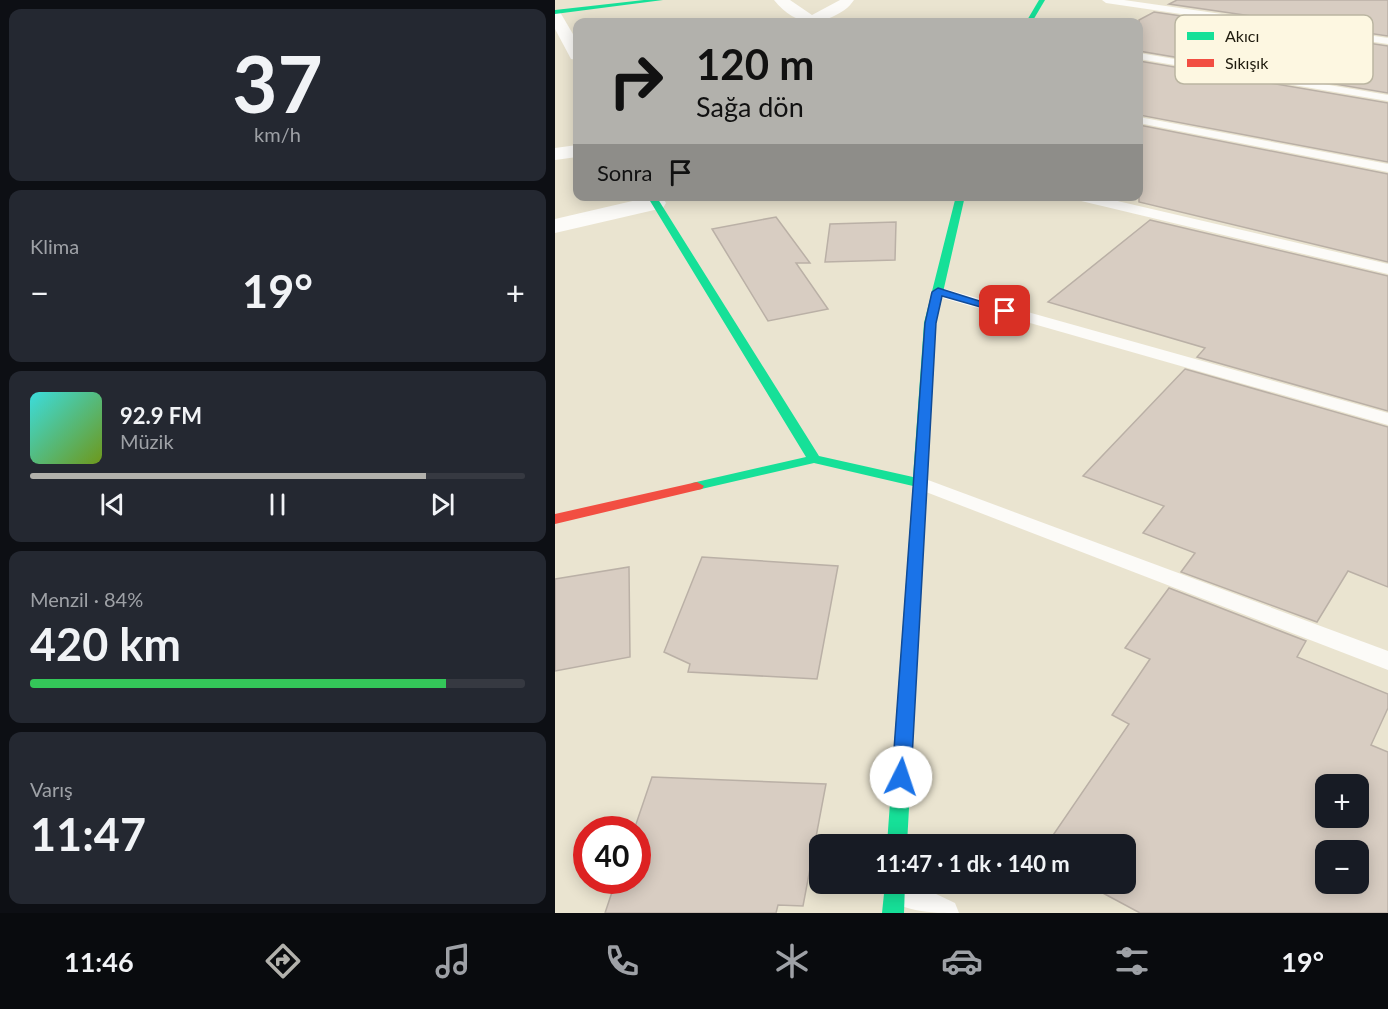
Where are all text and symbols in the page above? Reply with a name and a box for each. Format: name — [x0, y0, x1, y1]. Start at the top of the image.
legend — [1175, 15, 1373, 84]
text: Akıcı — [1225, 26, 1259, 45]
text: 37 — [232, 36, 323, 130]
text: 120 m — [696, 39, 814, 89]
icon: right — [597, 42, 675, 120]
text: Sıkışık — [1225, 53, 1269, 72]
text: Sağa dön — [696, 90, 804, 123]
text: km/h — [254, 122, 301, 146]
icon: arrive — [664, 156, 697, 189]
text: Sonra — [597, 159, 652, 186]
text: Klima — [30, 234, 79, 258]
text: 19° — [242, 264, 313, 318]
text: − — [30, 272, 49, 312]
text: + — [506, 272, 525, 312]
pin — [979, 285, 1030, 336]
icon: arrive — [988, 294, 1021, 327]
text: 92.9 FM — [120, 402, 202, 429]
text: Müzik — [120, 429, 174, 453]
icon: previous — [96, 488, 129, 521]
icon: pause — [261, 488, 294, 521]
icon: next — [426, 488, 459, 521]
text: Menzil · 84% — [30, 587, 143, 611]
text: 420 km — [30, 617, 181, 671]
position arrow — [869, 745, 933, 809]
map controls — [1315, 774, 1369, 894]
button: + — [1315, 774, 1369, 828]
text: Varış — [30, 777, 73, 801]
text: 11:47 — [30, 807, 146, 861]
speed limit sign: 40 — [573, 816, 651, 894]
button: − — [1315, 840, 1369, 894]
text: 11:47 · 1 dk · 140 m — [875, 850, 1070, 877]
icon: directions — [262, 940, 304, 982]
icon: music — [432, 940, 474, 982]
icon: phone — [601, 940, 643, 982]
icon: climate — [771, 940, 813, 982]
icon: car — [941, 940, 983, 982]
icon: filters — [1111, 940, 1153, 982]
text: 11:46 — [64, 945, 134, 978]
text: 19° — [1281, 945, 1324, 978]

